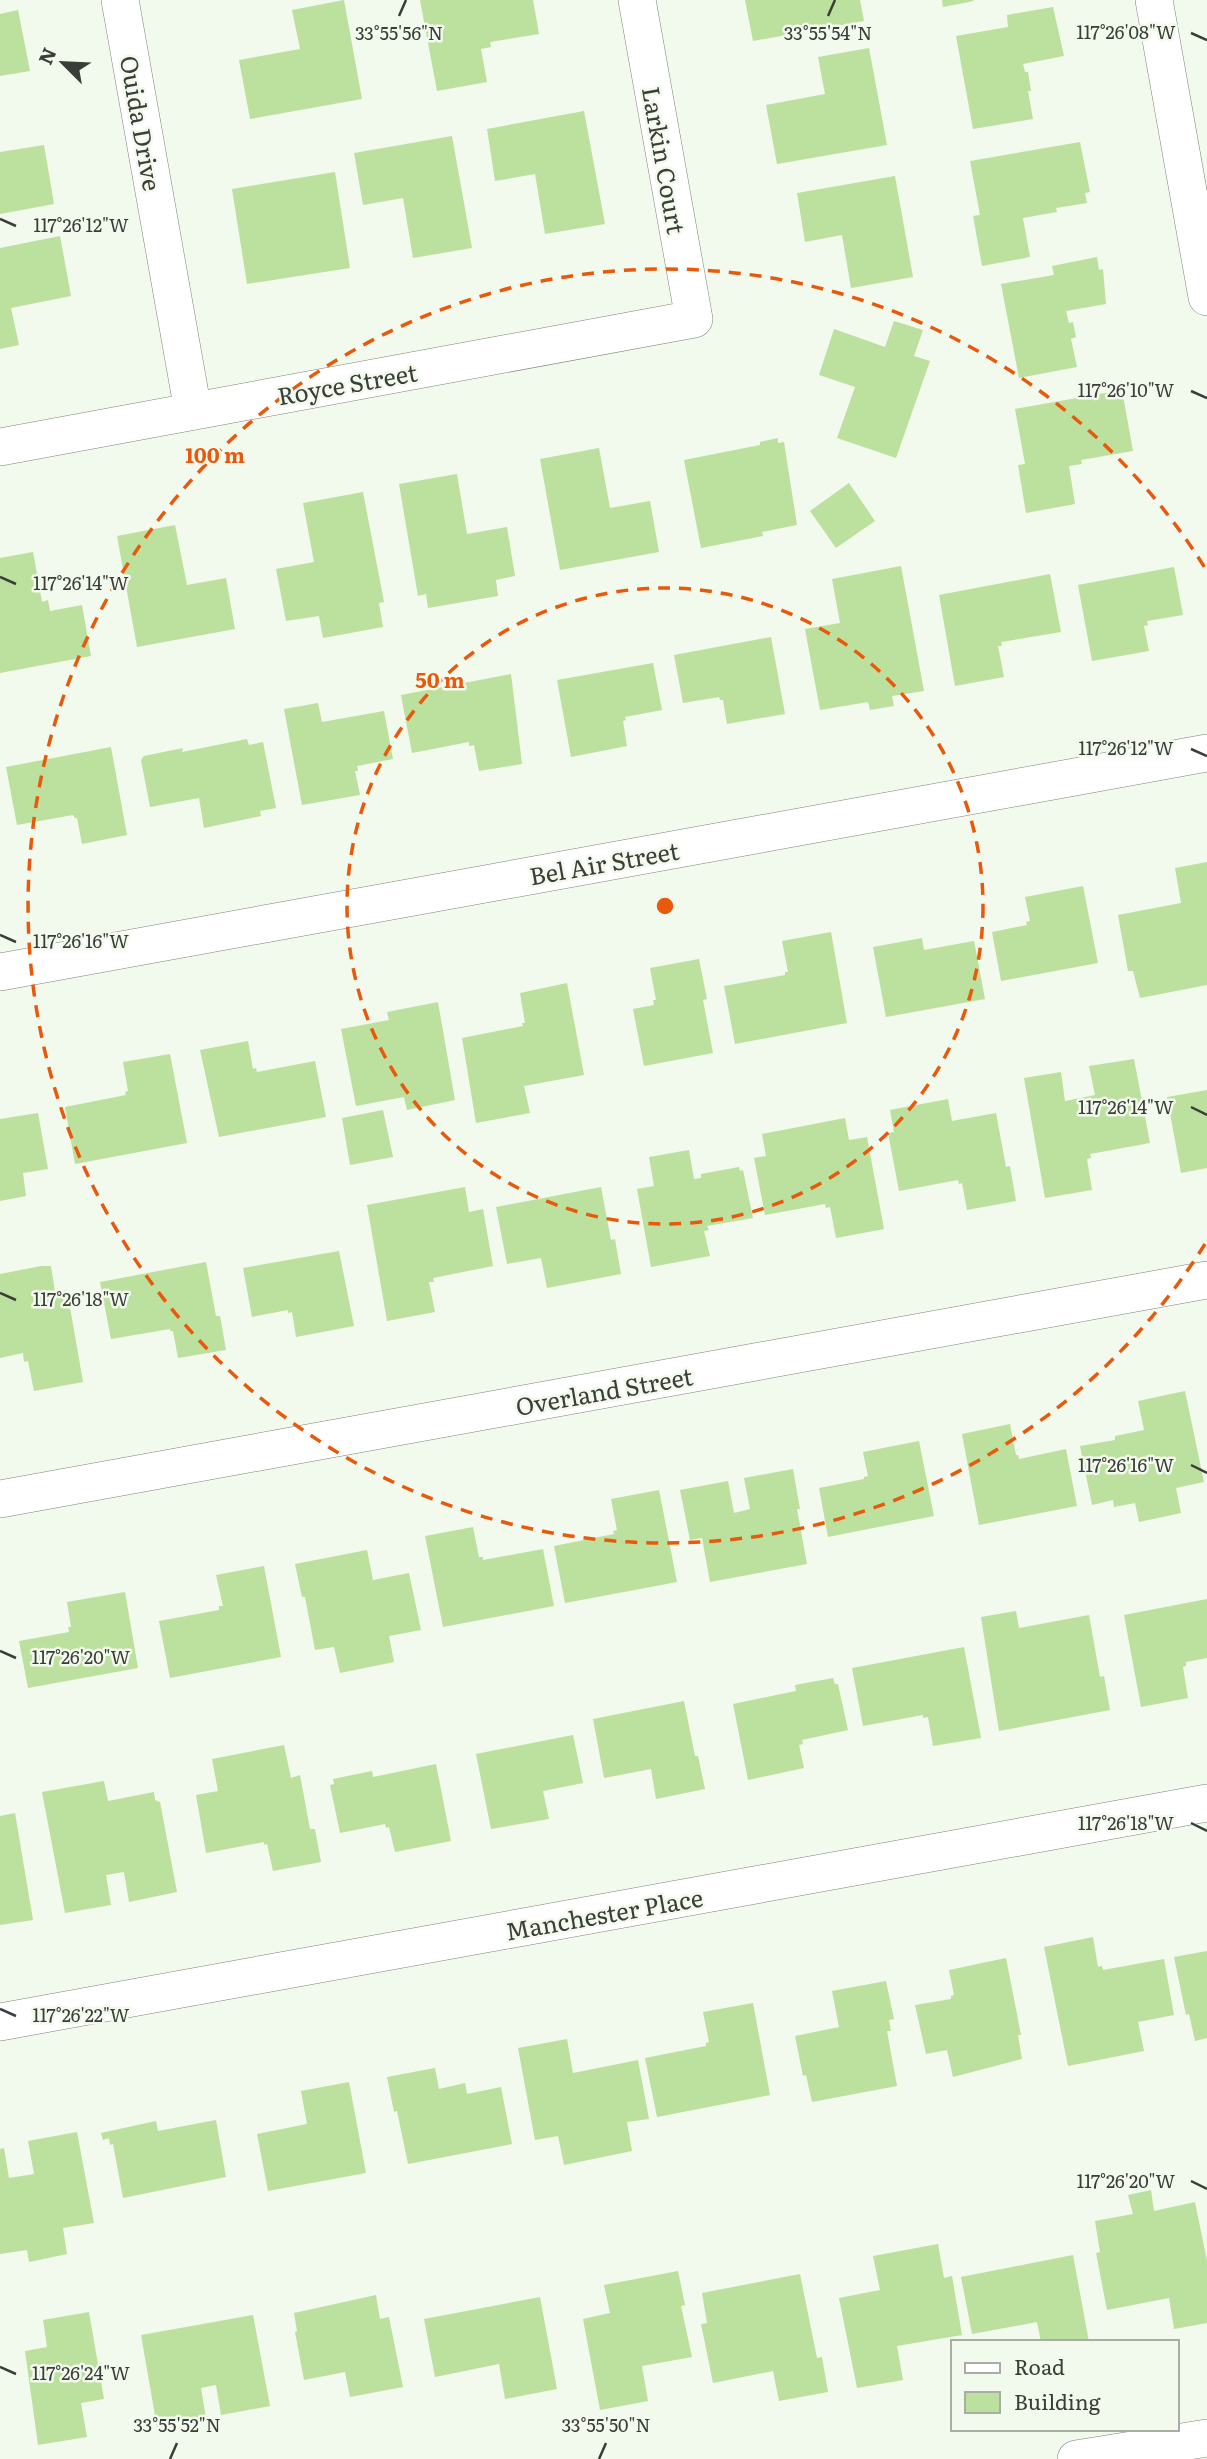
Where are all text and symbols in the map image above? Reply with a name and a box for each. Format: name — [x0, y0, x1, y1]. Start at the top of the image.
text: 117°26'08"W — [1076, 18, 1176, 45]
text: 33°55'56"N — [355, 19, 443, 46]
text: 33°55'54"N — [784, 19, 872, 46]
north arrow — [28, 28, 98, 98]
text: N — [31, 43, 63, 69]
street label: Ouida Drive — [113, 53, 171, 193]
street label: Larkin Court — [635, 84, 695, 237]
text: 117°26'12"W — [33, 211, 129, 238]
street label: Royce Street — [274, 353, 420, 413]
text: 117°26'10"W — [1078, 376, 1175, 403]
text: 100 m — [185, 438, 245, 469]
text: 117°26'14"W — [33, 569, 129, 596]
text: 50 m — [415, 663, 465, 694]
text: 117°26'12"W — [1078, 734, 1174, 761]
street label: Bel Air Street — [526, 832, 682, 892]
centre of rings — [653, 894, 677, 918]
text: 117°26'16"W — [33, 927, 129, 954]
text: 117°26'14"W — [1078, 1093, 1174, 1120]
text: 117°26'18"W — [33, 1285, 129, 1312]
street label: Overland Street — [513, 1357, 696, 1423]
text: 117°26'16"W — [1078, 1451, 1174, 1478]
text: 117°26'20"W — [32, 1643, 130, 1670]
text: 117°26'18"W — [1078, 1809, 1174, 1836]
street label: Manchester Place — [503, 1878, 705, 1948]
text: 117°26'22"W — [32, 2001, 130, 2028]
text: 117°26'20"W — [1077, 2167, 1175, 2194]
legend — [951, 2340, 1179, 2431]
text: Road — [1014, 2350, 1065, 2381]
text: 117°26'24"W — [32, 2359, 130, 2386]
text: Building — [1014, 2385, 1101, 2416]
text: 33°55'52"N — [133, 2411, 221, 2438]
text: 33°55'50"N — [562, 2411, 650, 2438]

